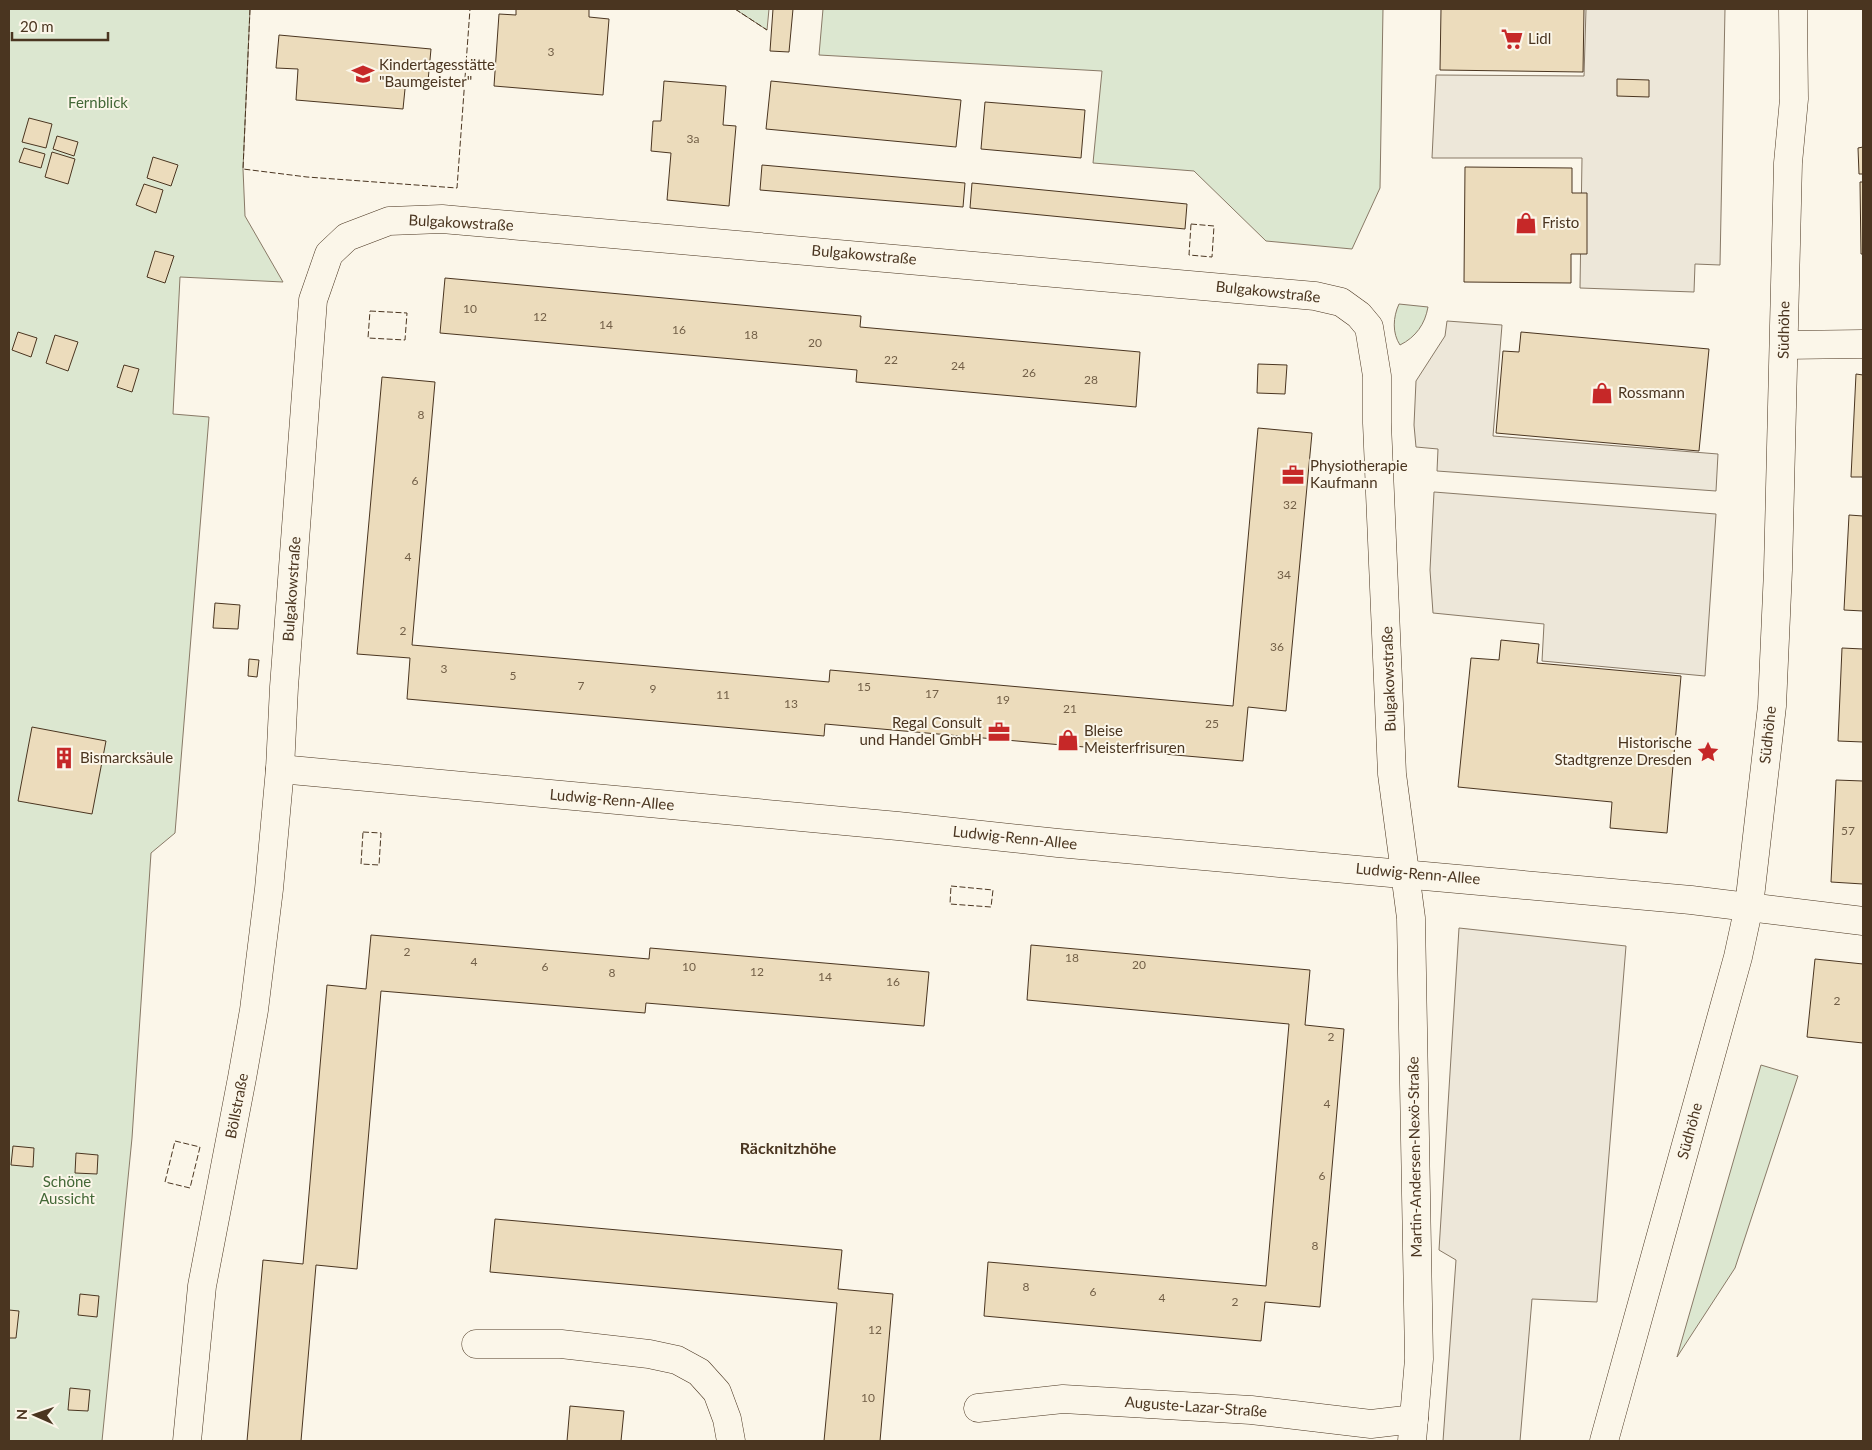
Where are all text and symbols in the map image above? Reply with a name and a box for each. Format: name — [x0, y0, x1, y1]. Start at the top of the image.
scale bar — [12, 10, 109, 42]
text: 20 m — [20, 17, 54, 35]
supermarket icon: Lidl — [1499, 26, 1525, 52]
place label: Lidl — [1528, 29, 1551, 47]
house number: 3 — [548, 44, 555, 59]
place label: Kindertagesstätte "Baumgeister" — [379, 55, 495, 90]
school or university icon: Kindertagesstätte "Baumgeister" — [350, 61, 376, 87]
park label: Fernblick — [68, 93, 128, 111]
house number: 3a — [687, 131, 699, 146]
street label: Bulgakowstraße — [408, 210, 514, 234]
shop icon: Fristo — [1513, 210, 1539, 236]
place label: Fristo — [1542, 213, 1579, 231]
street label: Bulgakowstraße — [811, 240, 917, 268]
street label: Bulgakowstraße — [1215, 277, 1321, 305]
house number: 10 — [463, 301, 477, 316]
street label: Südhöhe — [1773, 301, 1793, 359]
house number: 12 — [533, 309, 547, 324]
house number: 14 — [599, 317, 613, 332]
house number: 16 — [672, 322, 686, 337]
house number: 18 — [744, 327, 758, 342]
house number: 20 — [808, 335, 822, 350]
house number: 22 — [884, 352, 898, 367]
house number: 24 — [951, 358, 965, 373]
house number: 26 — [1022, 365, 1036, 380]
house number: 28 — [1084, 372, 1098, 387]
shop icon: Rossmann — [1589, 380, 1615, 406]
place label: Rossmann — [1618, 383, 1685, 401]
house number: 8 — [418, 407, 425, 422]
place label: Physiotherapie Kaufmann — [1310, 456, 1408, 491]
office icon: Physiotherapie Kaufmann — [1280, 462, 1306, 488]
house number: 6 — [412, 473, 419, 488]
house number: 32 — [1283, 497, 1297, 512]
street label: Bulgakowstraße — [278, 536, 304, 642]
house number: 4 — [405, 549, 412, 564]
house number: 34 — [1277, 567, 1291, 582]
house number: 2 — [400, 623, 407, 638]
street label: Bulgakowstraße — [1377, 626, 1399, 732]
house number: 36 — [1270, 639, 1284, 654]
house number: 3 — [441, 661, 448, 676]
house number: 5 — [510, 668, 517, 683]
house number: 7 — [578, 678, 585, 693]
house number: 15 — [857, 679, 871, 694]
house number: 9 — [650, 681, 657, 696]
house number: 17 — [925, 686, 939, 701]
house number: 11 — [716, 687, 730, 702]
house number: 19 — [996, 692, 1010, 707]
house number: 13 — [784, 696, 798, 711]
house number: 21 — [1063, 701, 1077, 716]
street label: Südhöhe — [1755, 705, 1779, 765]
place label: Regal Consult und Handel GmbH — [859, 713, 983, 748]
house number: 25 — [1205, 716, 1219, 731]
office icon: Regal Consult und Handel GmbH — [986, 719, 1012, 745]
place label: Bleise Meisterfrisuren — [1084, 721, 1185, 756]
shop icon: Bleise Meisterfrisuren — [1055, 727, 1081, 753]
place label: Historische Stadtgrenze Dresden — [1554, 733, 1692, 768]
place icon: Historische Stadtgrenze Dresden — [1695, 739, 1721, 765]
building icon: Bismarcksäule — [51, 745, 77, 771]
place label: Bismarcksäule — [80, 748, 173, 766]
street label: Ludwig-Renn-Allee — [549, 785, 675, 813]
street label: Ludwig-Renn-Allee — [952, 822, 1078, 852]
house number: 57 — [1841, 823, 1855, 838]
street label: Ludwig-Renn-Allee — [1355, 859, 1481, 887]
house number: 2 — [404, 944, 411, 959]
house number: 18 — [1065, 950, 1079, 965]
house number: 4 — [471, 954, 478, 969]
house number: 20 — [1132, 957, 1146, 972]
house number: 6 — [542, 959, 549, 974]
house number: 10 — [682, 959, 696, 974]
house number: 12 — [750, 964, 764, 979]
house number: 8 — [609, 965, 616, 980]
house number: 14 — [818, 969, 832, 984]
house number: 16 — [886, 974, 900, 989]
house number: 2 — [1834, 993, 1841, 1008]
house number: 2 — [1328, 1029, 1335, 1044]
street label: Martin-Andersen-Nexö-Straße — [1403, 1056, 1425, 1258]
street label: Böllstraße — [221, 1071, 251, 1140]
house number: 4 — [1324, 1096, 1331, 1111]
street label: Südhöhe — [1673, 1100, 1705, 1161]
district label: Räcknitzhöhe — [740, 1138, 837, 1157]
house number: 6 — [1319, 1168, 1326, 1183]
park label: Schöne Aussicht — [39, 1172, 95, 1207]
house number: 8 — [1312, 1238, 1319, 1253]
house number: 8 — [1023, 1279, 1030, 1294]
house number: 6 — [1090, 1284, 1097, 1299]
house number: 4 — [1159, 1290, 1166, 1305]
house number: 2 — [1232, 1294, 1239, 1309]
house number: 12 — [868, 1322, 882, 1337]
north arrow — [10, 1390, 60, 1440]
house number: 10 — [861, 1390, 875, 1405]
street label: Auguste-Lazar-Straße — [1124, 1392, 1268, 1420]
text: N — [13, 1409, 30, 1420]

